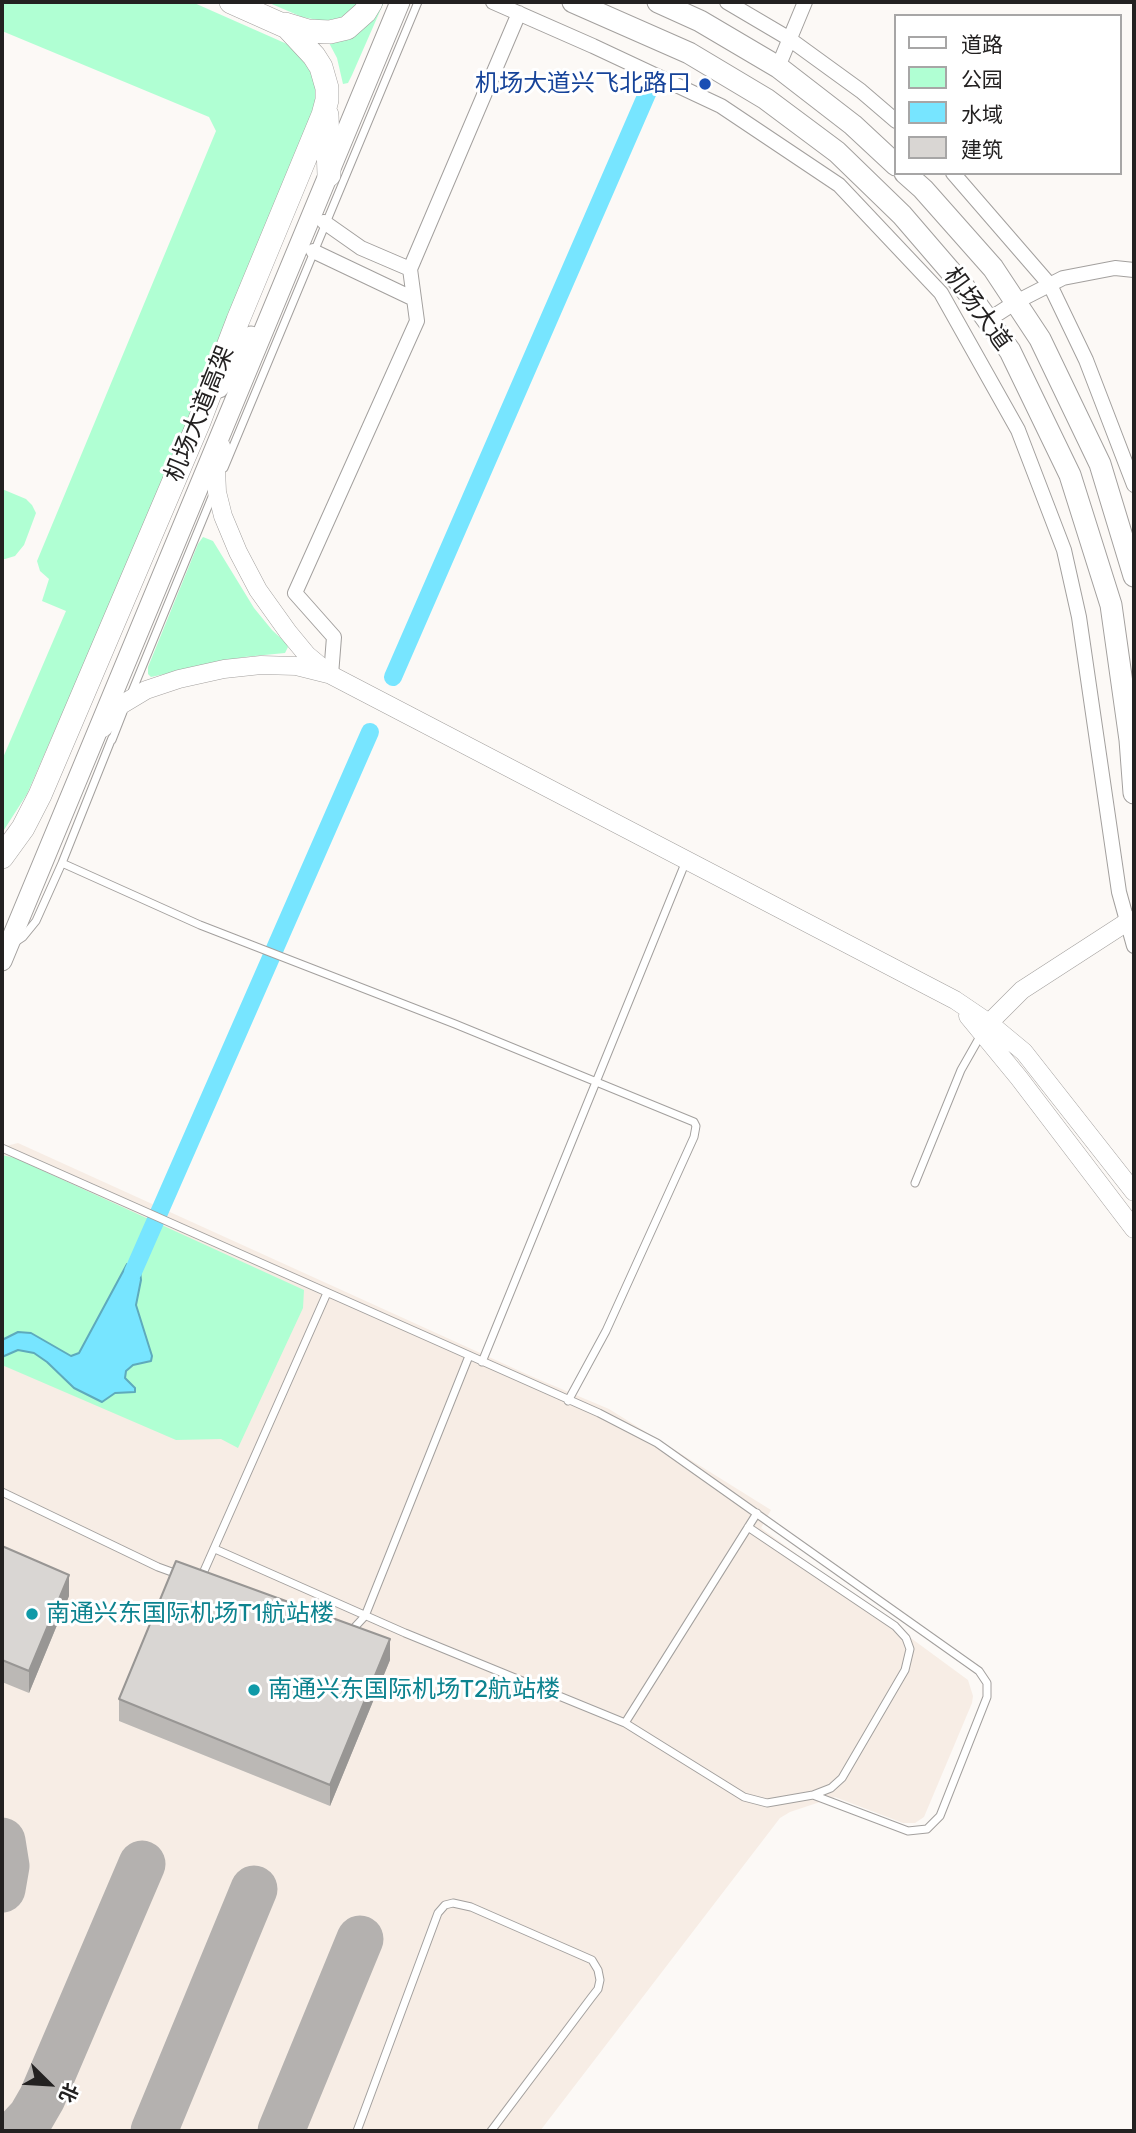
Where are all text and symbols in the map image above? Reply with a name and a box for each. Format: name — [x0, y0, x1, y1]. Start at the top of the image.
legend — [894, 14, 1122, 175]
text: 道路 — [961, 32, 1003, 57]
text: 公园 — [961, 67, 1003, 92]
place label: 机场大道兴飞北路口 — [475, 70, 691, 98]
marker: 机场大道兴飞北路口 — [697, 76, 713, 92]
text: 水域 — [961, 102, 1003, 127]
text: 建筑 — [961, 137, 1003, 162]
street label: 机场大道 — [937, 262, 1017, 356]
street label: 机场大道高架 — [160, 342, 240, 486]
place label: 南通兴东国际机场T1航站楼 — [46, 1600, 334, 1628]
marker: 南通兴东国际机场T1航站楼 — [24, 1606, 40, 1622]
place label: 南通兴东国际机场T2航站楼 — [268, 1676, 560, 1704]
marker: 南通兴东国际机场T2航站楼 — [246, 1682, 262, 1698]
north arrow — [14, 2049, 84, 2119]
text: 北 — [54, 2079, 83, 2106]

